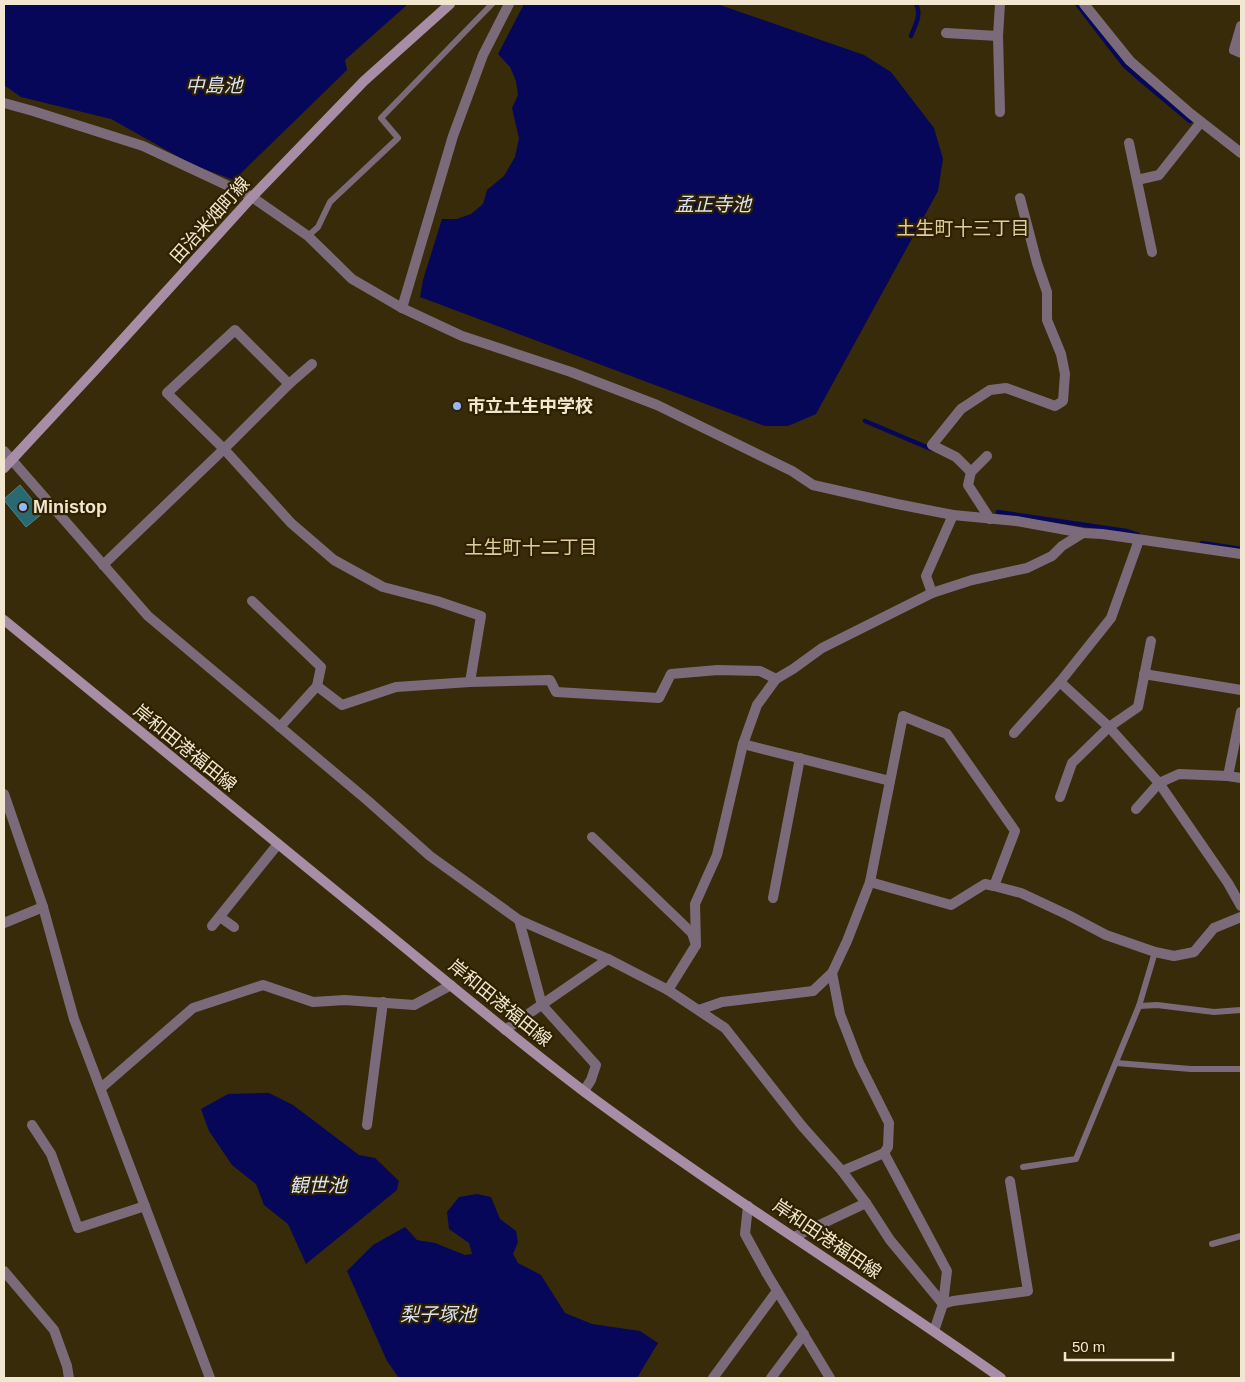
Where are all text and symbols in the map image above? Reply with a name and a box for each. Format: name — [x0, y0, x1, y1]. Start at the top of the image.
water label: 中島池 — [185, 75, 244, 96]
street label: 田治米畑町線 — [166, 173, 254, 267]
water label: 孟正寺池 — [675, 194, 753, 215]
district label: 土生町十三丁目 — [896, 218, 1030, 239]
place label: 市立土生中学校 — [467, 396, 593, 416]
marker: 市立土生中学校 — [451, 400, 463, 412]
place label: Ministop — [33, 497, 107, 517]
marker: Ministop — [17, 501, 29, 513]
district label: 土生町十二丁目 — [464, 537, 598, 558]
street label: 岸和田港福田線 — [130, 701, 240, 795]
street label: 岸和田港福田線 — [445, 956, 555, 1050]
water label: 観世池 — [289, 1175, 348, 1196]
street label: 岸和田港福田線 — [769, 1195, 885, 1283]
water label: 梨子塚池 — [400, 1304, 478, 1325]
scale bar — [1065, 1330, 1172, 1362]
text: 50 m — [1072, 1338, 1105, 1355]

